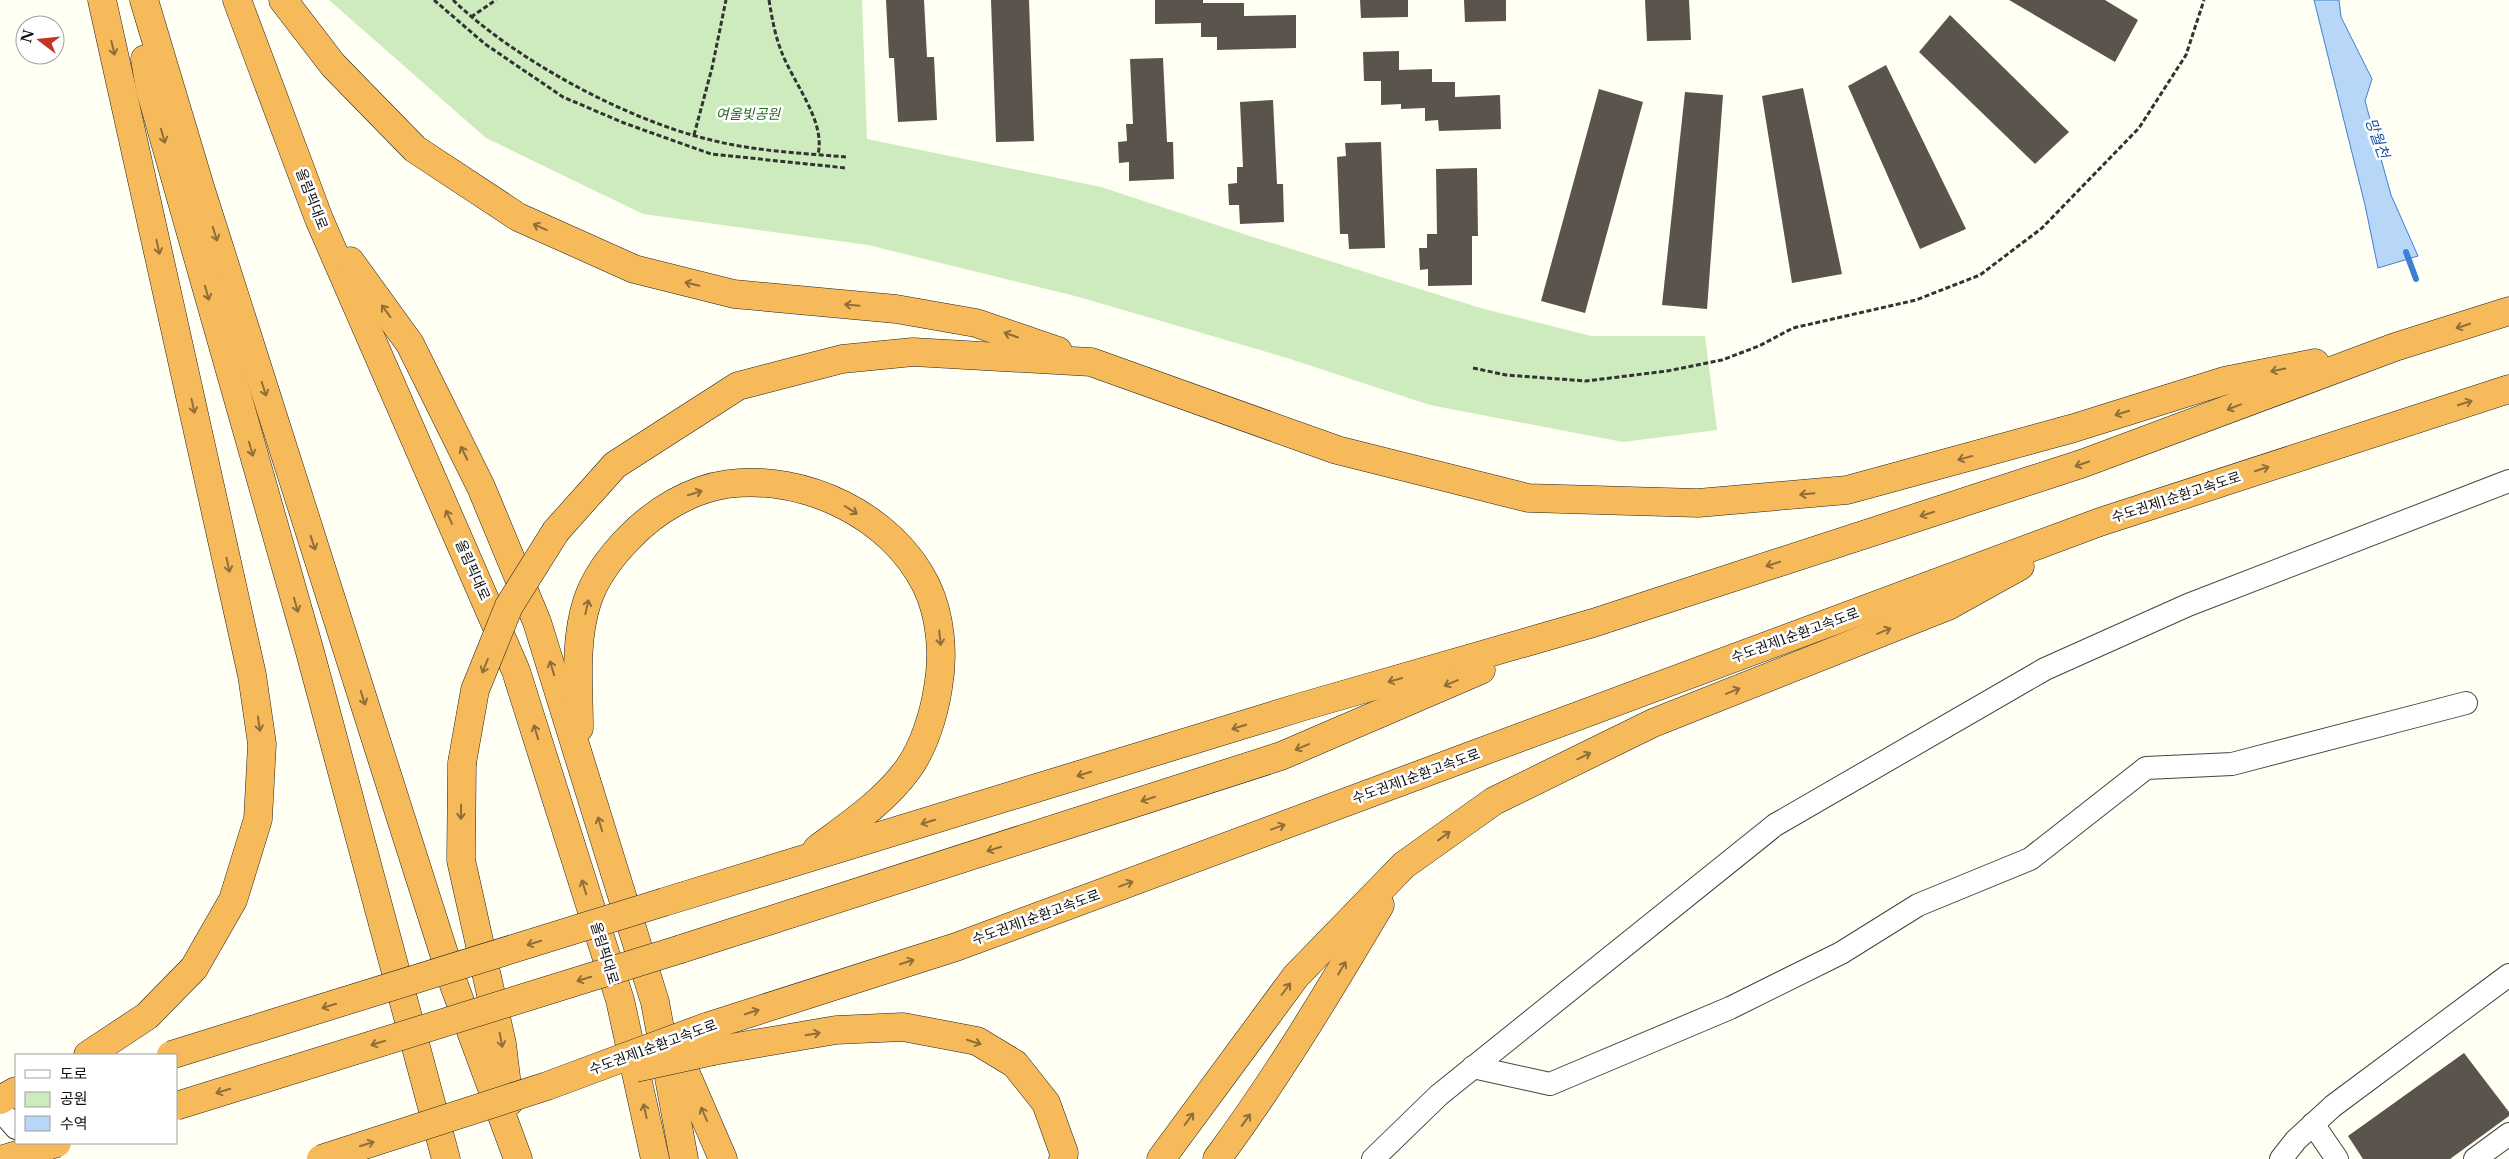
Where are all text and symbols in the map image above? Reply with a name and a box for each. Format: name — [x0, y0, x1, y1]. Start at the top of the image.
north arrow — [15, 15, 65, 65]
text: N — [17, 28, 38, 45]
one-way arrow — [109, 39, 118, 55]
park label: 여울빛공원 — [716, 105, 781, 123]
water label: 망월천 — [2361, 115, 2394, 163]
one-way arrow — [159, 128, 169, 144]
street label: 올림픽대로 — [292, 166, 332, 232]
one-way arrow — [533, 222, 548, 231]
one-way arrow — [210, 225, 220, 241]
one-way arrow — [154, 239, 163, 255]
one-way arrow — [684, 278, 700, 288]
one-way arrow — [203, 284, 212, 300]
one-way arrow — [845, 300, 861, 310]
one-way arrow — [381, 304, 391, 318]
one-way arrow — [2455, 321, 2471, 331]
one-way arrow — [1004, 330, 1020, 339]
one-way arrow — [2271, 366, 2287, 376]
one-way arrow — [260, 380, 269, 396]
one-way arrow — [189, 397, 198, 413]
one-way arrow — [2457, 398, 2472, 407]
one-way arrow — [2227, 403, 2242, 412]
one-way arrow — [2114, 409, 2130, 419]
one-way arrow — [247, 441, 257, 457]
one-way arrow — [459, 446, 468, 461]
one-way arrow — [1958, 453, 1974, 463]
one-way arrow — [2075, 460, 2090, 469]
one-way arrow — [2254, 464, 2270, 473]
street label: 수도권제1순환고속도로 — [2109, 468, 2243, 526]
one-way arrow — [687, 488, 703, 498]
one-way arrow — [1800, 489, 1816, 498]
one-way arrow — [844, 505, 858, 515]
one-way arrow — [444, 510, 454, 525]
one-way arrow — [1920, 510, 1936, 519]
one-way arrow — [309, 535, 319, 551]
street label: 올림픽대로 — [452, 537, 494, 603]
one-way arrow — [224, 556, 233, 572]
one-way arrow — [1765, 560, 1781, 570]
one-way arrow — [292, 597, 302, 613]
one-way arrow — [583, 599, 592, 615]
street label: 수도권제1순환고속도로 — [1728, 603, 1862, 667]
one-way arrow — [1876, 626, 1891, 636]
one-way arrow — [935, 630, 944, 646]
one-way arrow — [479, 658, 489, 673]
one-way arrow — [546, 661, 556, 677]
one-way arrow — [1387, 676, 1403, 686]
one-way arrow — [1444, 679, 1459, 689]
one-way arrow — [1725, 686, 1740, 695]
one-way arrow — [359, 690, 368, 706]
one-way arrow — [254, 716, 264, 732]
one-way arrow — [1231, 722, 1247, 732]
one-way arrow — [530, 724, 540, 740]
one-way arrow — [1295, 743, 1310, 753]
street label: 수도권제1순환고속도로 — [1349, 744, 1483, 808]
one-way arrow — [1577, 751, 1592, 761]
one-way arrow — [1076, 770, 1092, 780]
one-way arrow — [1141, 795, 1157, 805]
one-way arrow — [457, 804, 466, 820]
one-way arrow — [594, 816, 604, 832]
one-way arrow — [921, 817, 937, 827]
one-way arrow — [1270, 822, 1285, 831]
one-way arrow — [1436, 831, 1450, 841]
one-way arrow — [986, 845, 1002, 855]
one-way arrow — [579, 879, 589, 895]
one-way arrow — [1117, 879, 1133, 888]
street label: 수도권제1순환고속도로 — [969, 885, 1103, 949]
street label: 올림픽대로 — [587, 920, 623, 987]
one-way arrow — [527, 938, 543, 948]
one-way arrow — [899, 957, 915, 967]
one-way arrow — [1338, 961, 1348, 976]
one-way arrow — [576, 975, 592, 985]
one-way arrow — [1281, 983, 1292, 996]
one-way arrow — [321, 1002, 337, 1012]
one-way arrow — [744, 1007, 759, 1016]
street label: 수도권제1순환고속도로 — [586, 1015, 720, 1079]
one-way arrow — [805, 1028, 821, 1038]
one-way arrow — [496, 1032, 506, 1048]
one-way arrow — [965, 1037, 981, 1047]
one-way arrow — [371, 1039, 387, 1048]
legend — [15, 1054, 178, 1144]
text: 도로 — [60, 1064, 88, 1083]
one-way arrow — [216, 1087, 232, 1096]
text: 공원 — [60, 1089, 88, 1108]
one-way arrow — [640, 1104, 649, 1120]
one-way arrow — [698, 1107, 708, 1122]
one-way arrow — [1184, 1113, 1194, 1127]
one-way arrow — [1241, 1113, 1251, 1127]
text: 수역 — [60, 1114, 88, 1133]
one-way arrow — [359, 1139, 375, 1148]

